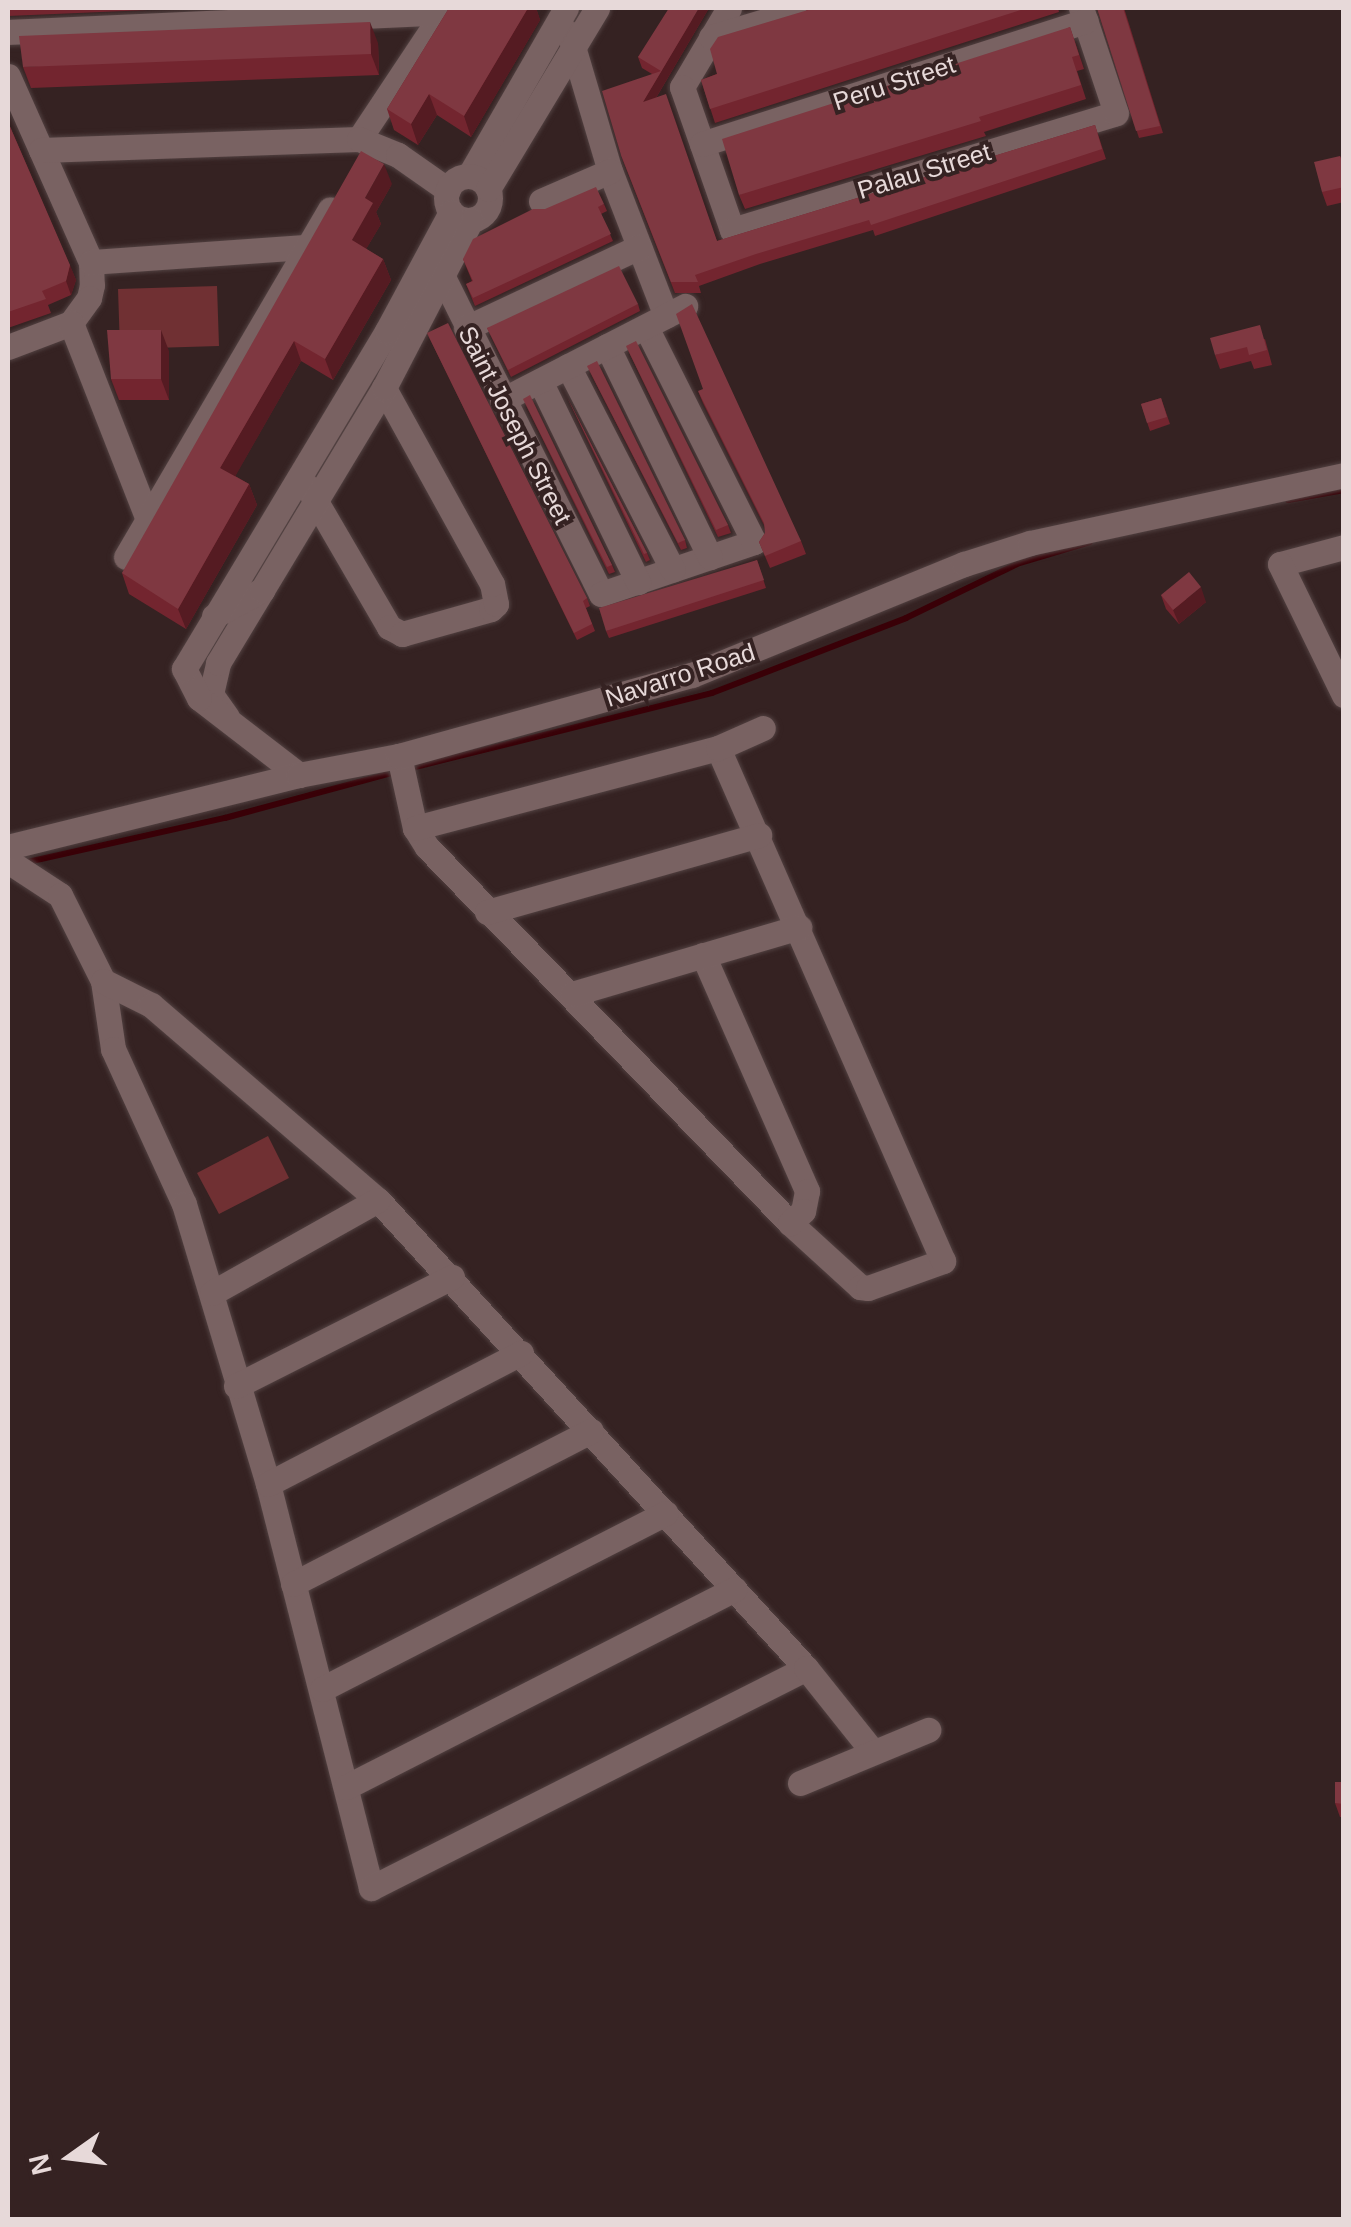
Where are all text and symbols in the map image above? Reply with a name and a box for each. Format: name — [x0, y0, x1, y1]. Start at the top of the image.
street label: Peru Street — [829, 49, 959, 117]
street label: Palau Street — [854, 137, 994, 205]
street label: Saint Joseph Street — [452, 321, 578, 529]
street label: Navarro Road — [601, 637, 759, 713]
north arrow — [20, 2107, 120, 2207]
text: N — [23, 2151, 58, 2178]

